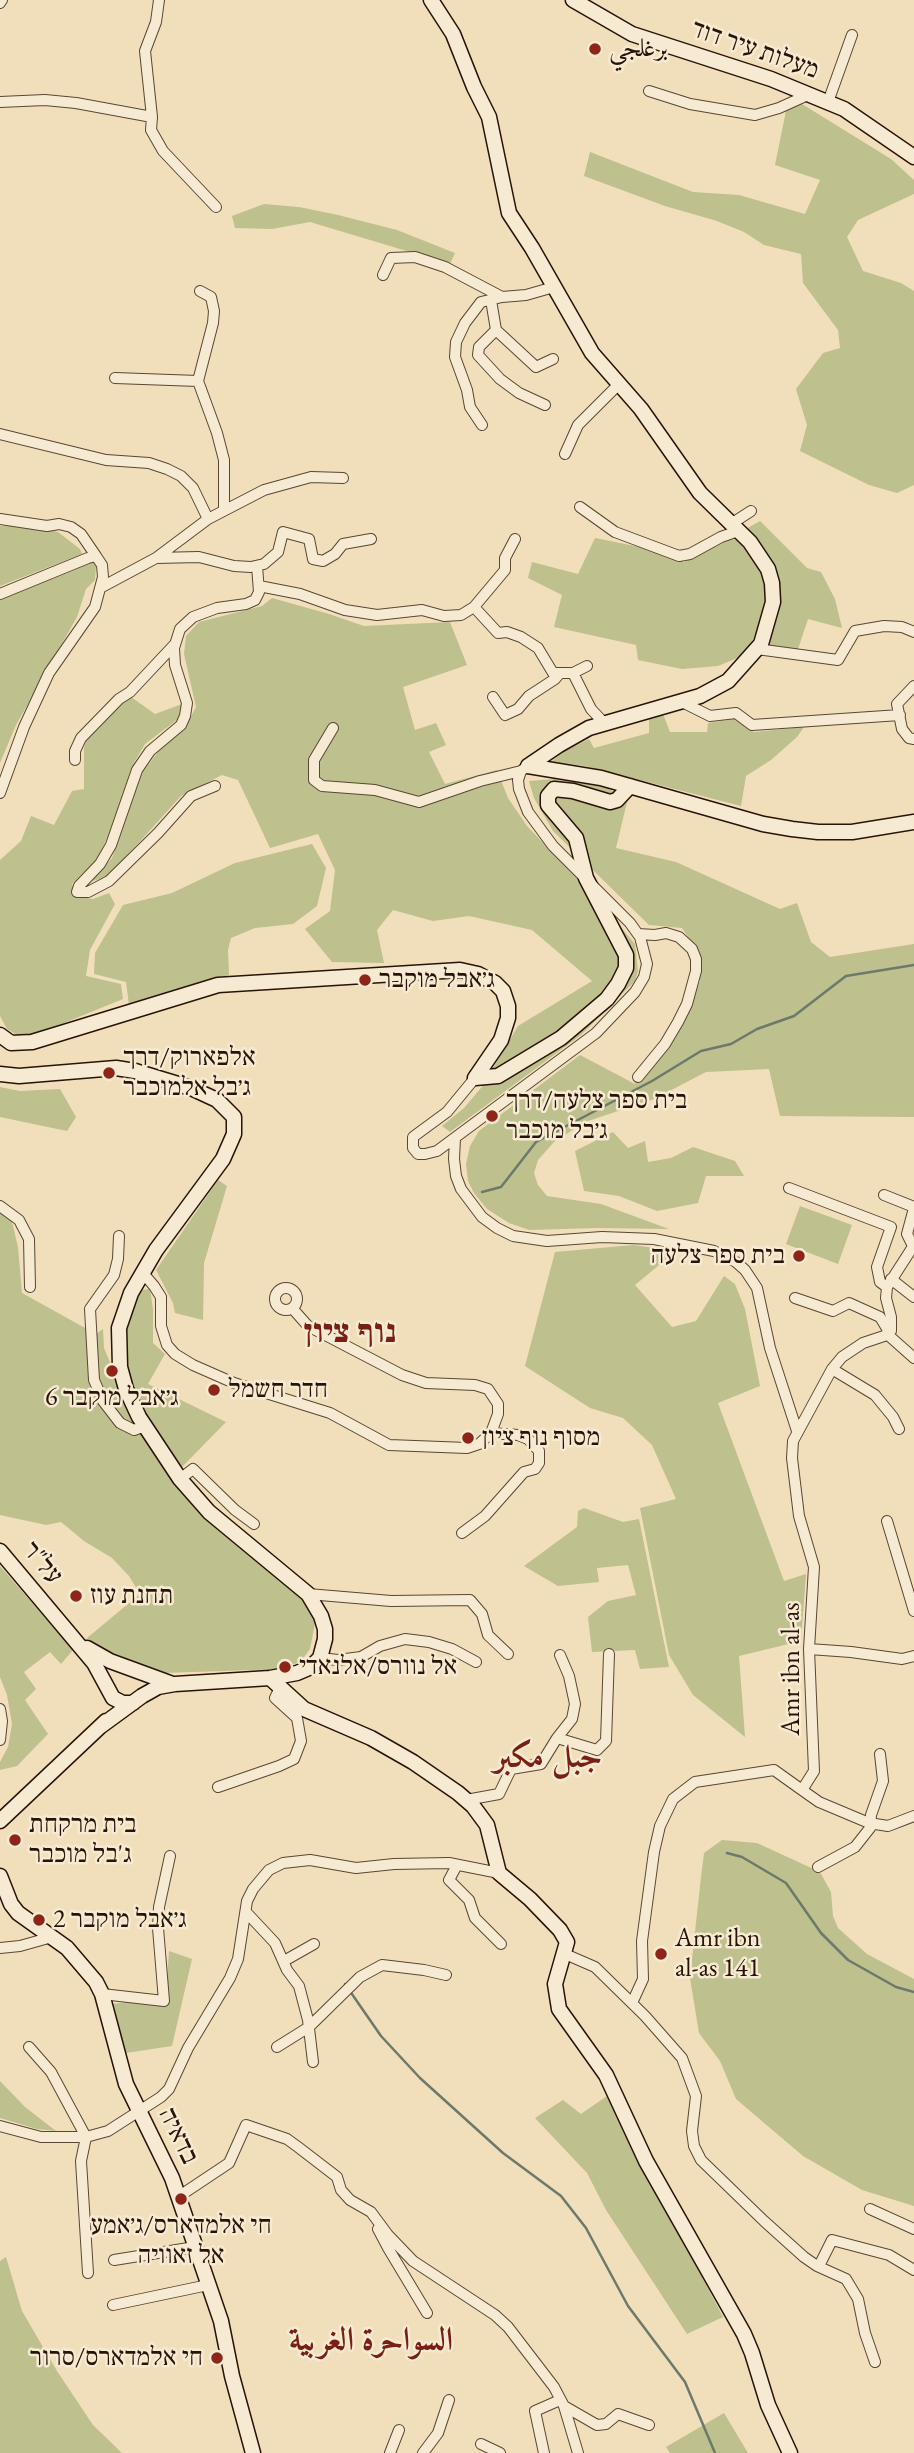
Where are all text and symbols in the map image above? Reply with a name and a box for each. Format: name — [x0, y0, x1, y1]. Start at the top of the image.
street label: מעלות עיר דוד — [687, 14, 823, 86]
place label: برغلجي — [609, 33, 668, 65]
marker: برغلجي — [587, 41, 603, 57]
place label: ג׳אבל מוקבר — [379, 964, 495, 996]
marker: ג׳אבל מוקבר — [357, 972, 373, 988]
place label: אלפארוק/דרך ג׳בל אלמוכבר — [123, 1042, 256, 1104]
marker: אלפארוק/דרך ג׳בל אלמוכבר — [101, 1065, 117, 1081]
place label: בית ספר צלעה/דרך ג׳בל מוכבר — [506, 1085, 687, 1146]
marker: בית ספר צלעה/דרך ג׳בל מוכבר — [484, 1108, 500, 1124]
place label: בית ספר צלעה — [651, 1240, 785, 1272]
marker: בית ספר צלעה — [791, 1248, 807, 1264]
district label: נוף ציון — [304, 1313, 396, 1353]
marker: ג׳אבל מוקבר 6 — [104, 1363, 120, 1379]
place label: חדר חשמל — [228, 1374, 328, 1406]
place label: ג׳אבל מוקבר 6 — [45, 1382, 179, 1414]
marker: חדר חשמל — [206, 1382, 222, 1398]
place label: מסוף נוף ציון — [482, 1422, 600, 1454]
marker: מסוף נוף ציון — [460, 1430, 476, 1446]
street label: על"ר — [15, 1535, 69, 1591]
place label: תחנת עוז — [90, 1580, 173, 1612]
marker: תחנת עוז — [68, 1588, 84, 1604]
street label: Amr ibn al-as — [776, 1602, 808, 1736]
place label: אל נוורס/אלנאדי — [299, 1651, 457, 1683]
marker: אל נוורס/אלנאדי — [277, 1659, 293, 1675]
district label: جبل مكبر — [493, 1738, 603, 1778]
place label: בית מרקחת ג'בל מוכבר — [29, 1809, 137, 1870]
marker: בית מרקחת ג'בל מוכבר — [7, 1832, 23, 1848]
place label: ג׳אבל מוקבר 2 — [53, 1904, 187, 1936]
marker: ג׳אבל מוקבר 2 — [31, 1912, 47, 1928]
place label: Amr ibn al-as 141 — [675, 1923, 761, 1984]
marker: Amr ibn al-as 141 — [653, 1946, 669, 1962]
street label: בדאיה — [151, 2103, 205, 2169]
marker: חי אלמדארס/ג׳אמע אל זאוויה — [173, 2191, 189, 2207]
place label: חי אלמדארס/ג׳אמע אל זאוויה — [90, 2210, 272, 2272]
district label: السواحرة الغربية — [289, 2321, 453, 2361]
place label: חי אלמדארס/סרור — [30, 2342, 203, 2374]
marker: חי אלמדארס/סרור — [209, 2350, 225, 2366]

